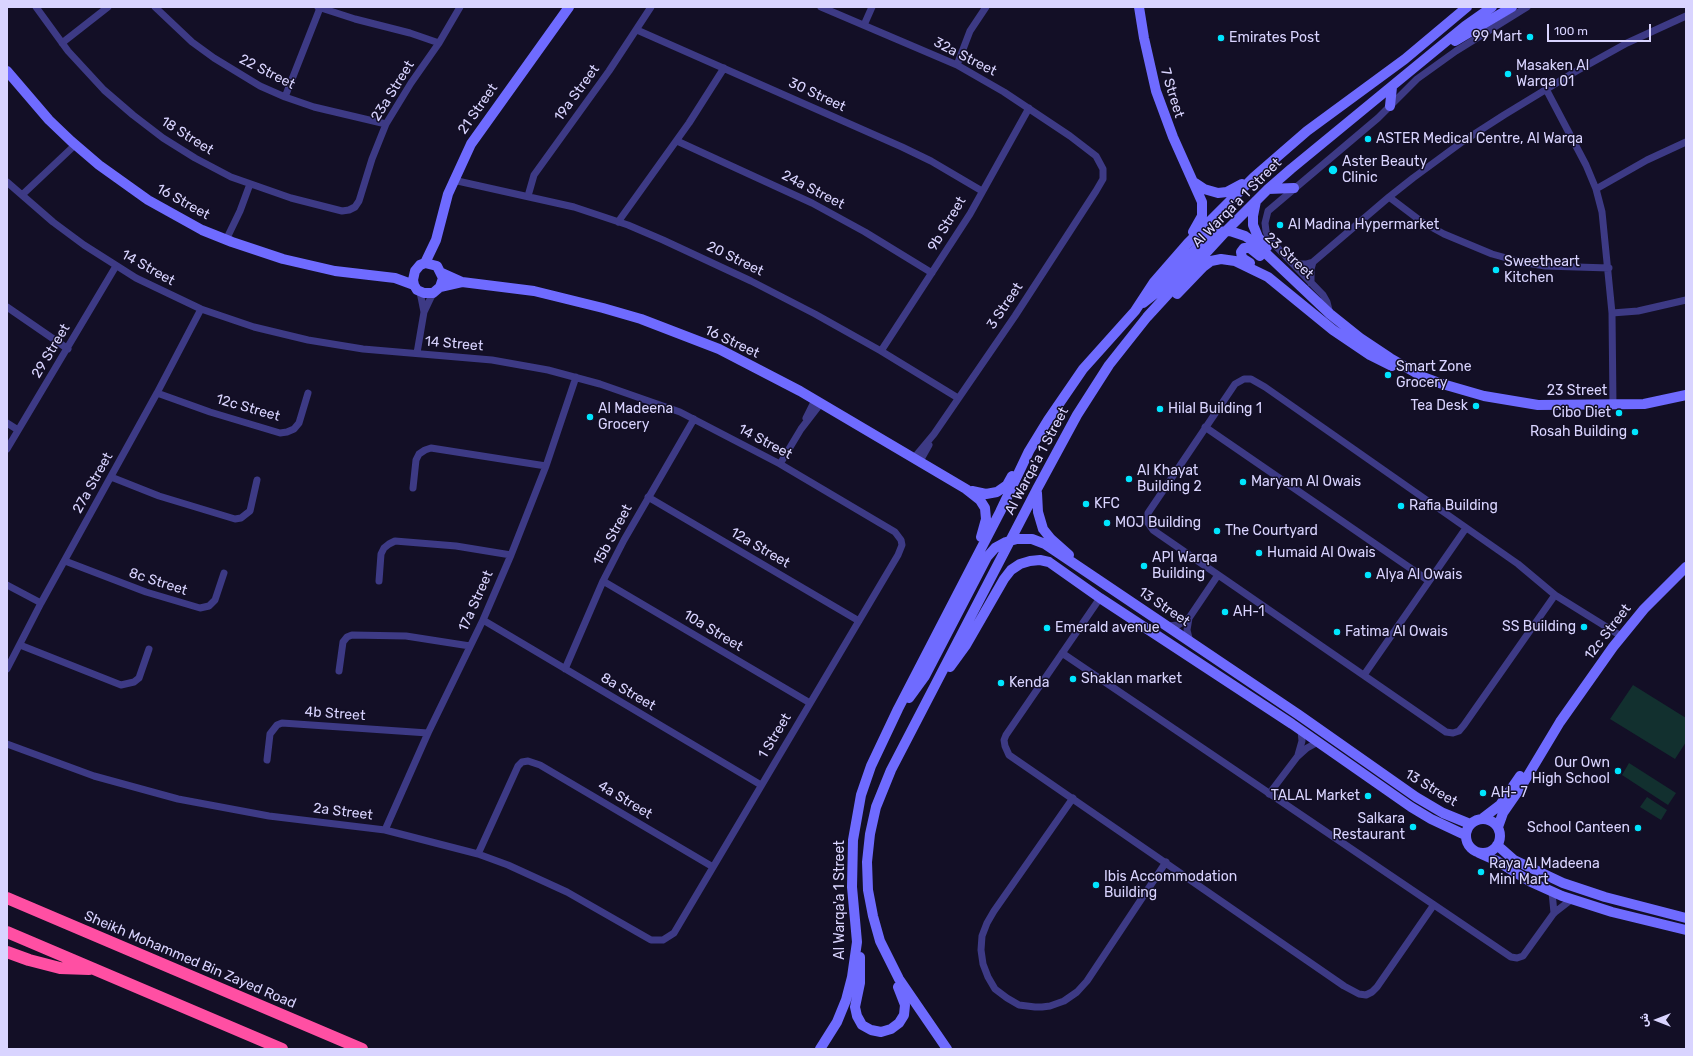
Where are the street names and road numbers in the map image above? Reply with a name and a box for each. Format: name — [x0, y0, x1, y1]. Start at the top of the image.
street label: 32a Street — [931, 34, 999, 80]
street label: 22 Street — [236, 51, 298, 93]
street label: 23a Street — [368, 58, 418, 124]
street label: 19a Street — [551, 61, 603, 125]
street label: 7 Street — [1156, 66, 1188, 120]
street label: 30 Street — [786, 74, 848, 116]
street label: 21 Street — [454, 80, 502, 138]
street label: 18 Street — [158, 113, 216, 159]
street label: Al Warqa'a 1 Street — [1189, 155, 1285, 251]
street label: 24a Street — [779, 167, 847, 213]
street label: 16 Street — [153, 181, 213, 223]
street label: 9b Street — [924, 194, 970, 254]
street label: 23 Street — [1261, 229, 1317, 283]
street label: 20 Street — [704, 238, 766, 280]
street label: 14 Street — [118, 246, 178, 290]
street label: 3 Street — [983, 280, 1027, 332]
street label: 29 Street — [28, 321, 74, 381]
street label: 16 Street — [702, 322, 762, 362]
street label: 14 Street — [424, 333, 484, 355]
street label: 23 Street — [1547, 383, 1607, 399]
street label: 12c Street — [214, 391, 282, 425]
street label: Al Warqa'a 1 Street — [1002, 404, 1072, 518]
street label: 14 Street — [735, 421, 795, 463]
street label: 27a Street — [69, 450, 117, 516]
street label: 15b Street — [590, 502, 636, 568]
street label: 12a Street — [727, 524, 793, 572]
street label: 8c Street — [127, 565, 189, 599]
street label: 17a Street — [455, 568, 497, 634]
street label: 13 Street — [1135, 584, 1193, 630]
street label: 12c Street — [1581, 601, 1635, 663]
street label: 10a Street — [680, 607, 746, 655]
street label: 8a Street — [598, 670, 658, 714]
street label: 4b Street — [304, 703, 366, 725]
street label: 1 Street — [755, 710, 795, 762]
street label: 13 Street — [1402, 766, 1460, 810]
street label: 4a Street — [595, 777, 655, 823]
street label: 2a Street — [312, 800, 374, 824]
street label: Al Warqa'a 1 Street — [832, 840, 848, 960]
street label: Sheikh Mohammed Bin Zayed Road — [82, 908, 298, 1012]

